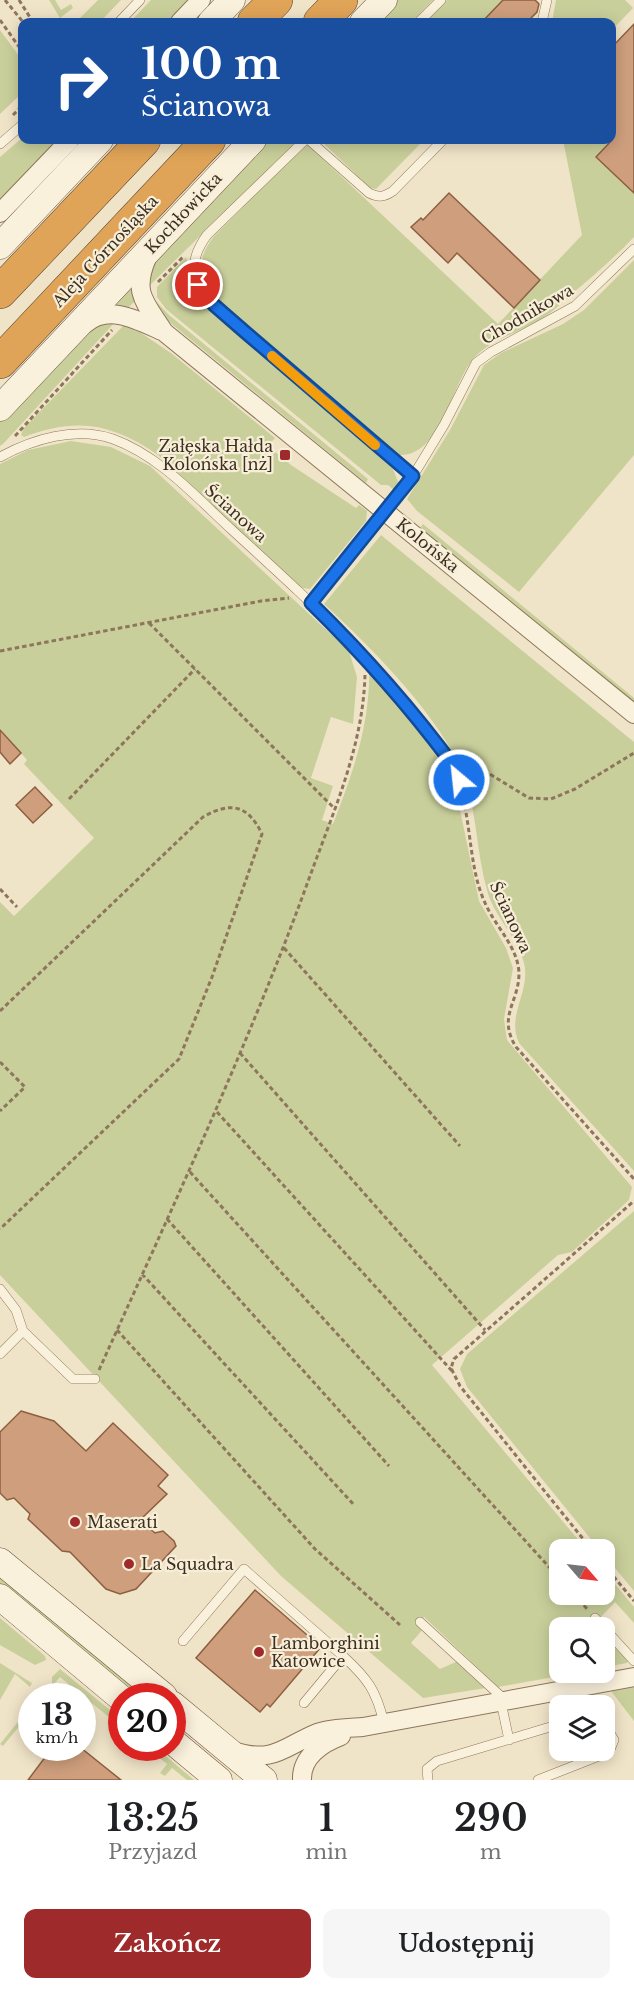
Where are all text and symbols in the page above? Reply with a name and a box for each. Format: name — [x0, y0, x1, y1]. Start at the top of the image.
text: 100 m — [141, 38, 280, 90]
icon: right — [42, 42, 120, 120]
text: Ścianowa — [141, 90, 270, 123]
street label: Kochłowicka — [140, 168, 226, 258]
street label: Aleja Górnośląska — [47, 191, 162, 312]
pin — [172, 259, 223, 310]
icon: arrive — [181, 268, 214, 301]
street label: Chodnikowa — [477, 279, 577, 349]
place label: Załęska Hałda Kolońska [nż] — [158, 436, 273, 474]
marker: Załęska Hałda Kolońska [nż] — [278, 448, 292, 462]
street label: Ścianowa — [201, 480, 271, 546]
street label: Kolońska — [393, 514, 464, 576]
position arrow — [427, 748, 491, 812]
street label: Ścianowa — [486, 878, 536, 956]
place label: Maserati — [87, 1512, 158, 1532]
marker: Maserati — [68, 1515, 82, 1529]
north arrow — [549, 1539, 615, 1605]
map controls — [549, 1539, 615, 1761]
place label: La Squadra — [141, 1554, 234, 1574]
marker: La Squadra — [122, 1557, 136, 1571]
button: search — [549, 1617, 615, 1683]
place label: Lamborghini Katowice — [271, 1633, 380, 1671]
marker: Lamborghini Katowice — [252, 1645, 266, 1659]
speed limit sign: 20 — [108, 1683, 186, 1761]
button: layers — [549, 1695, 615, 1761]
text: 13 — [41, 1696, 73, 1733]
text: km/h — [36, 1728, 78, 1747]
text: 13:25 — [106, 1796, 199, 1841]
text: 1 — [319, 1796, 334, 1841]
text: 290 — [454, 1796, 528, 1841]
text: Przyjazd — [108, 1840, 197, 1864]
text: min — [306, 1840, 348, 1864]
text: m — [480, 1840, 502, 1864]
button: Zakończ — [24, 1909, 311, 1978]
button: Udostępnij — [323, 1909, 610, 1978]

